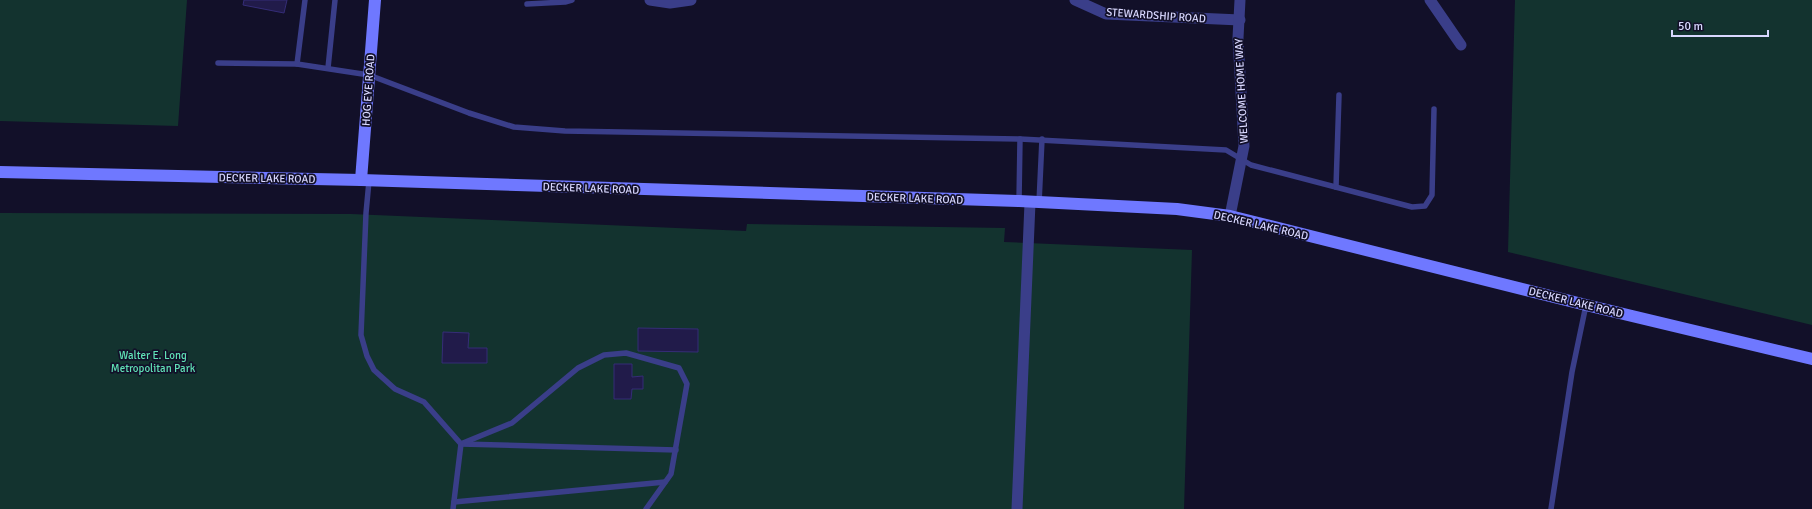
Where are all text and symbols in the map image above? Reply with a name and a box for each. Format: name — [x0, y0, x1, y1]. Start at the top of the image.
street label: STEWARDSHIP ROAD — [1106, 6, 1206, 25]
scale bar — [1672, 12, 1768, 38]
text: 50 m — [1678, 19, 1703, 34]
street label: WELCOME HOME WAY — [1232, 38, 1251, 144]
street label: HOG EYE ROAD — [360, 54, 377, 126]
street label: DECKER LAKE ROAD — [219, 171, 315, 186]
street label: DECKER LAKE ROAD — [542, 180, 640, 197]
street label: DECKER LAKE ROAD — [866, 190, 964, 207]
street label: DECKER LAKE ROAD — [1212, 208, 1309, 243]
street label: DECKER LAKE ROAD — [1527, 284, 1624, 320]
park label: Walter E. Long Metropolitan Park — [111, 349, 196, 375]

